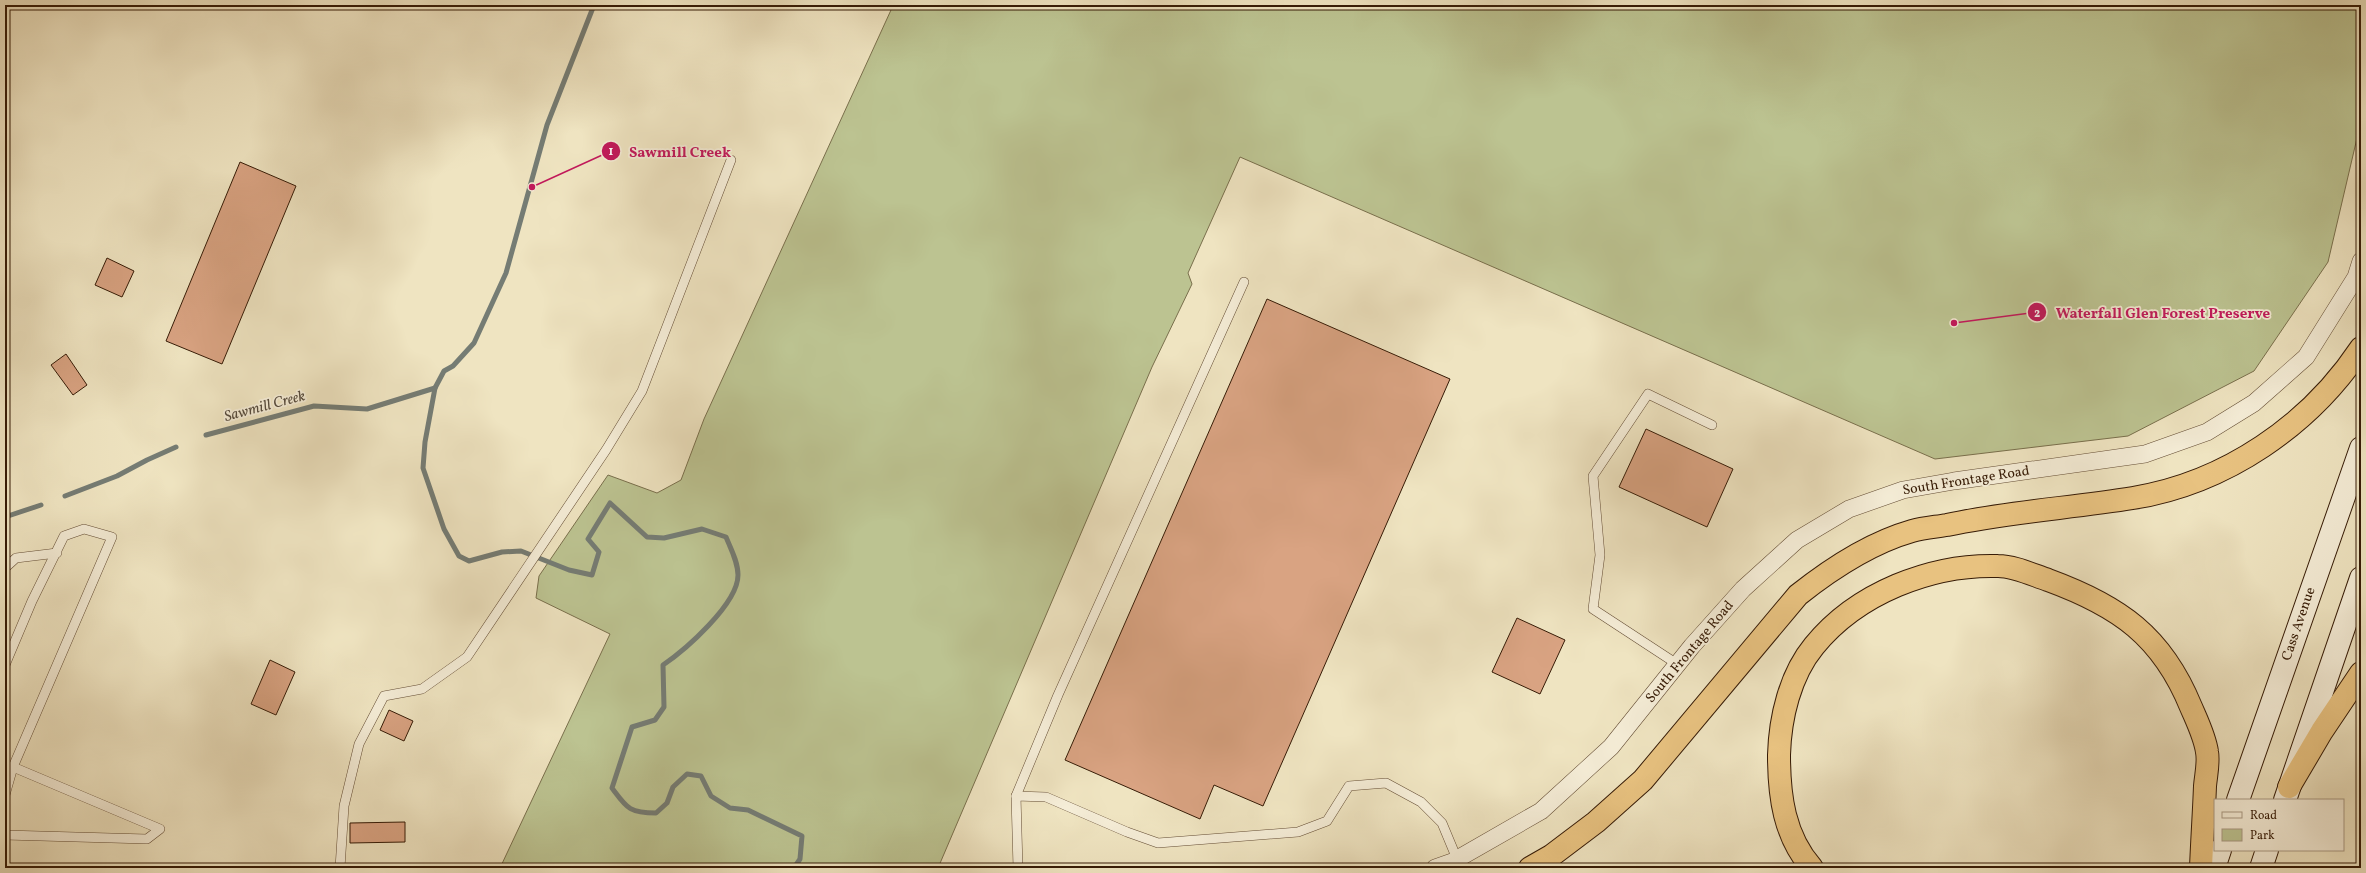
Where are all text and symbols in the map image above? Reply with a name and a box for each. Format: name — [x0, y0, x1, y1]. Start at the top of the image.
callout: Sawmill Creek — [601, 138, 739, 165]
text: Sawmill Creek — [629, 143, 731, 164]
text: 1 — [609, 144, 614, 160]
callout: Waterfall Glen Forest Preserve — [2027, 299, 2278, 326]
text: Waterfall Glen Forest Preserve — [2056, 304, 2271, 325]
text: 2 — [2034, 306, 2040, 322]
water label: Sawmill Creek — [222, 386, 308, 428]
street label: South Frontage Road — [1901, 462, 2031, 500]
street label: Cass Avenue — [2278, 584, 2321, 663]
street label: South Frontage Road — [1641, 597, 1739, 707]
legend — [2214, 799, 2344, 851]
text: Road — [2250, 808, 2277, 824]
text: Park — [2250, 828, 2275, 844]

